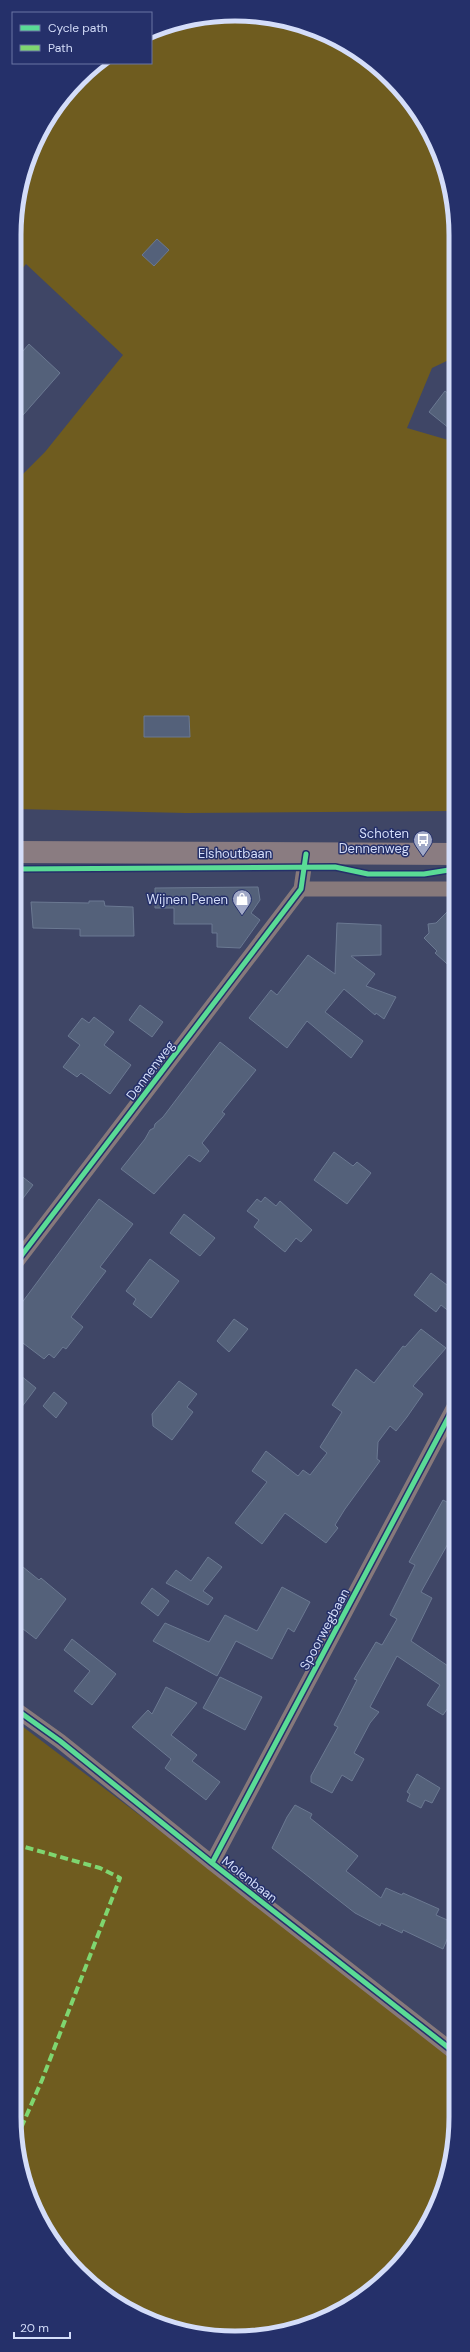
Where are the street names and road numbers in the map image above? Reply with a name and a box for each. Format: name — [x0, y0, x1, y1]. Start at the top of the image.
street label: Elshoutbaan — [198, 845, 272, 862]
street label: Dennenweg — [122, 1037, 178, 1104]
street label: Spoorwegbaan — [296, 1586, 353, 1673]
street label: Molenbaan — [218, 1852, 281, 1906]

